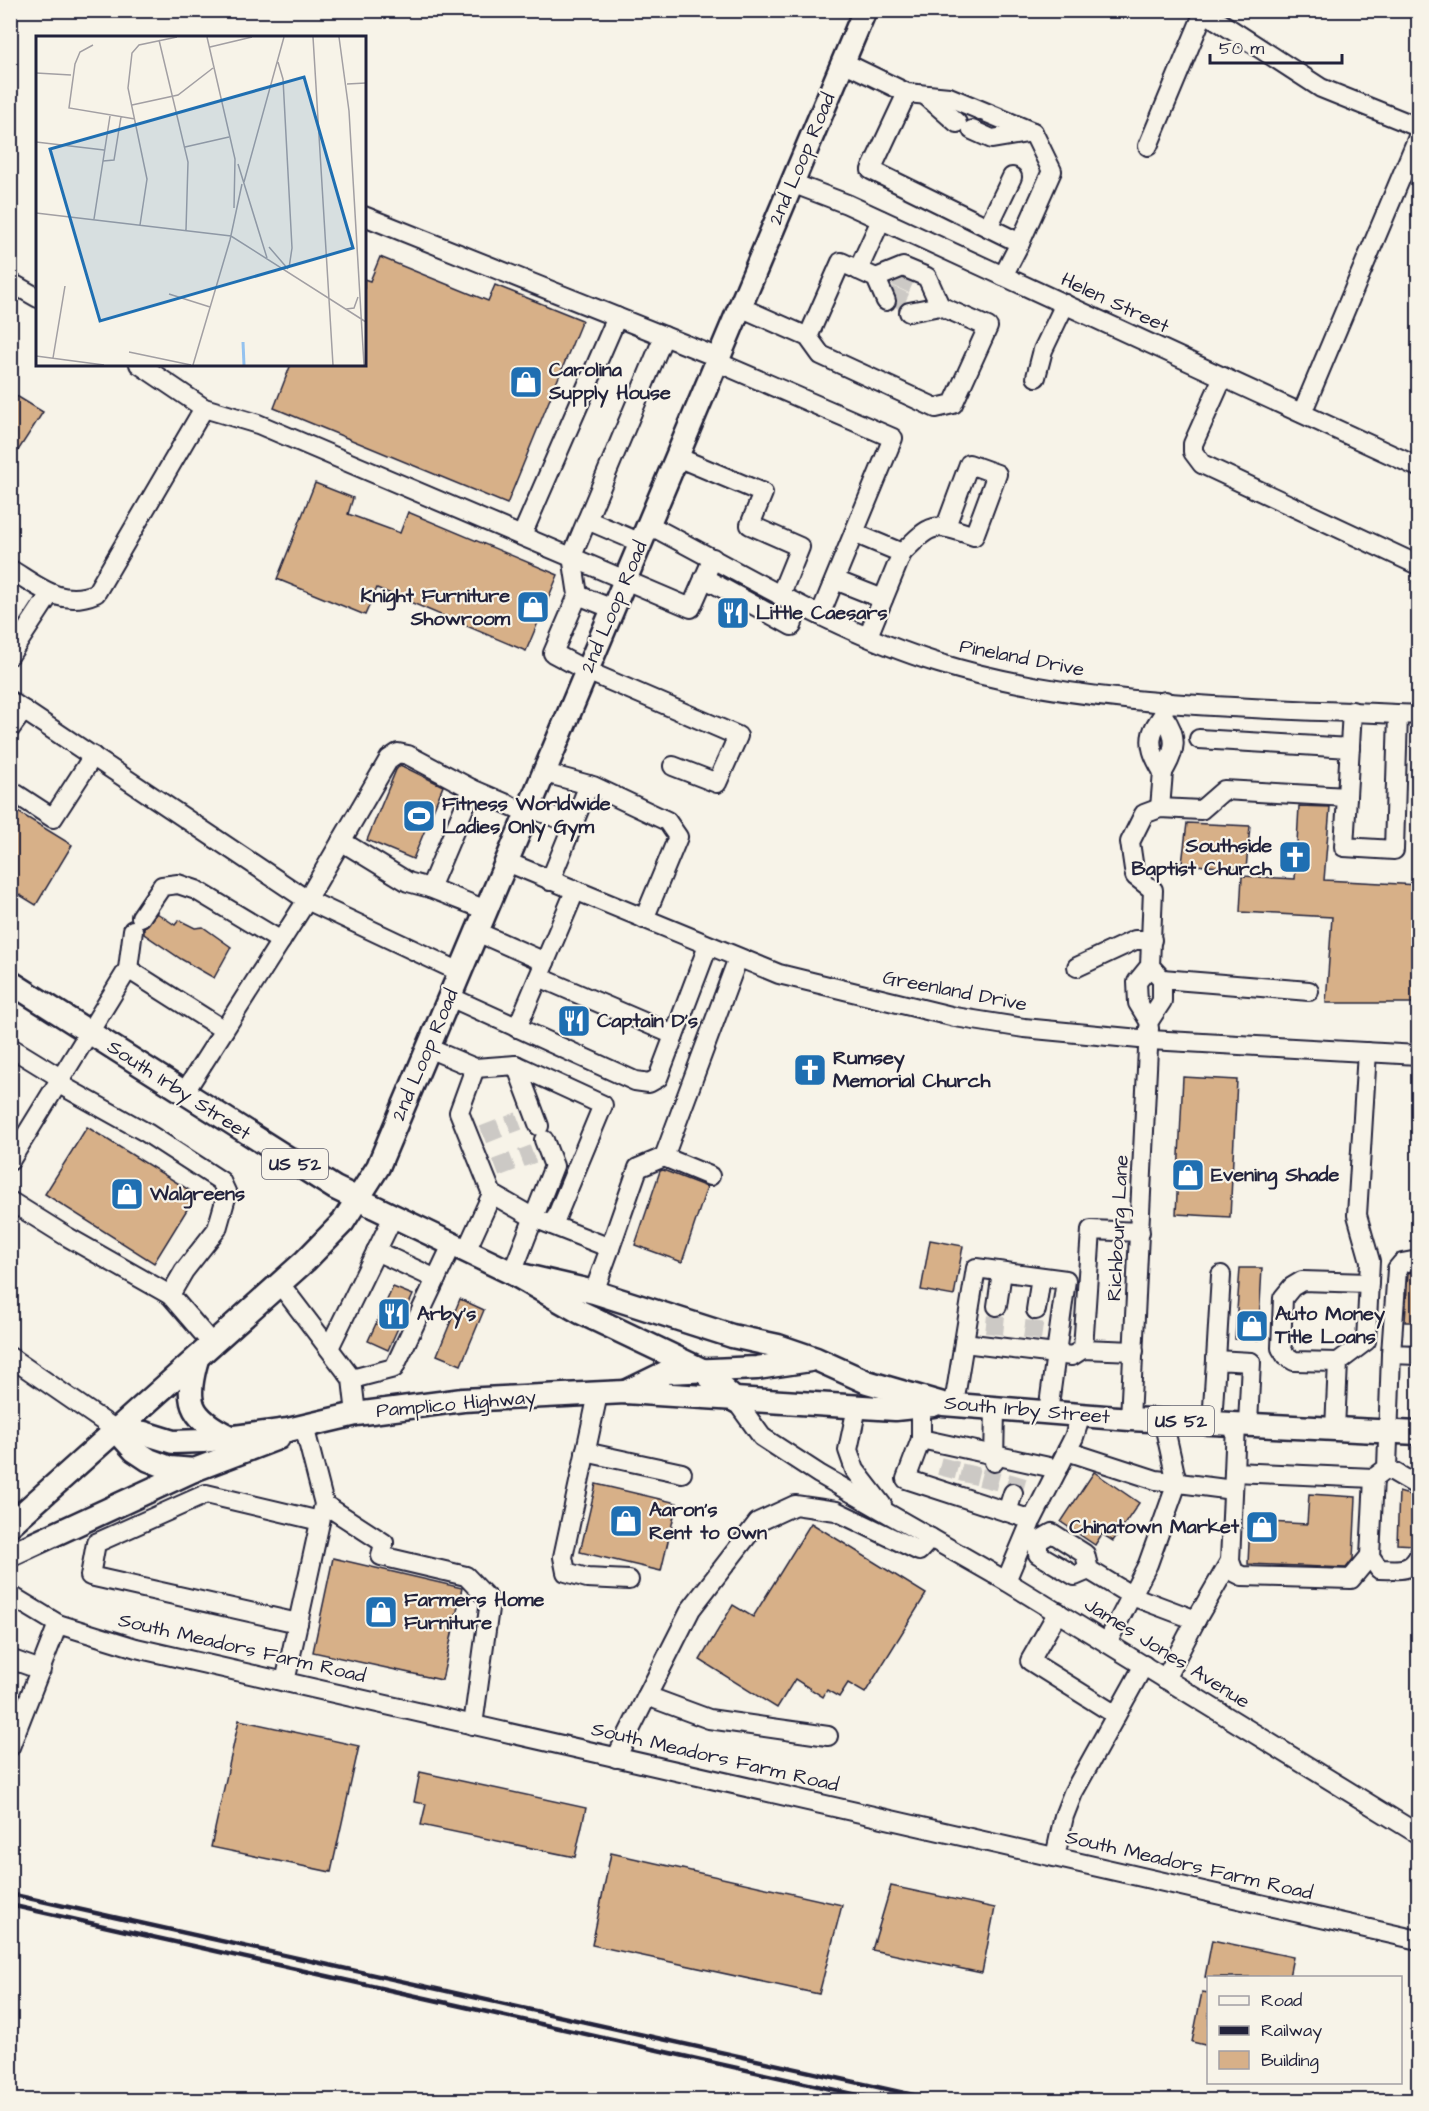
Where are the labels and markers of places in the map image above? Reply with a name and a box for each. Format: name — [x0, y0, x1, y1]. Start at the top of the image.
place label: Carolina Supply House — [548, 356, 671, 408]
shop icon: Carolina Supply House — [508, 364, 544, 400]
place label: Knight Furniture Showroom — [360, 582, 510, 633]
shop icon: Knight Furniture Showroom — [515, 589, 551, 625]
restaurant icon: Little Caesars — [715, 595, 751, 631]
place label: Little Caesars — [756, 599, 887, 627]
place label: Fitness Worldwide Ladies Only Gym — [442, 790, 611, 842]
sports icon: Fitness Worldwide Ladies Only Gym — [401, 798, 437, 834]
place label: Southside Baptist Church — [1131, 832, 1273, 883]
church icon: Southside Baptist Church — [1277, 839, 1313, 875]
restaurant icon: Captain D's — [556, 1003, 592, 1039]
place label: Captain D's — [597, 1007, 698, 1035]
place label: Rumsey Memorial Church — [833, 1044, 991, 1095]
church icon: Rumsey Memorial Church — [792, 1052, 828, 1088]
shop icon: Evening Shade — [1170, 1157, 1206, 1193]
place label: Evening Shade — [1211, 1161, 1340, 1190]
shop icon: Walgreens — [109, 1176, 145, 1212]
place label: Walgreens — [149, 1180, 245, 1209]
restaurant icon: Arby's — [376, 1296, 412, 1332]
place label: Arby's — [417, 1300, 476, 1329]
place label: Auto Money Title Loans — [1274, 1300, 1385, 1351]
shop icon: Auto Money Title Loans — [1234, 1308, 1270, 1344]
place label: Aaron's Rent to Own — [649, 1496, 767, 1547]
shop icon: Aaron's Rent to Own — [608, 1503, 644, 1539]
shop icon: Chinatown Market — [1244, 1509, 1280, 1545]
place label: Chinatown Market — [1069, 1513, 1240, 1541]
place label: Farmers Home Furniture — [404, 1586, 544, 1637]
shop icon: Farmers Home Furniture — [363, 1594, 399, 1630]

